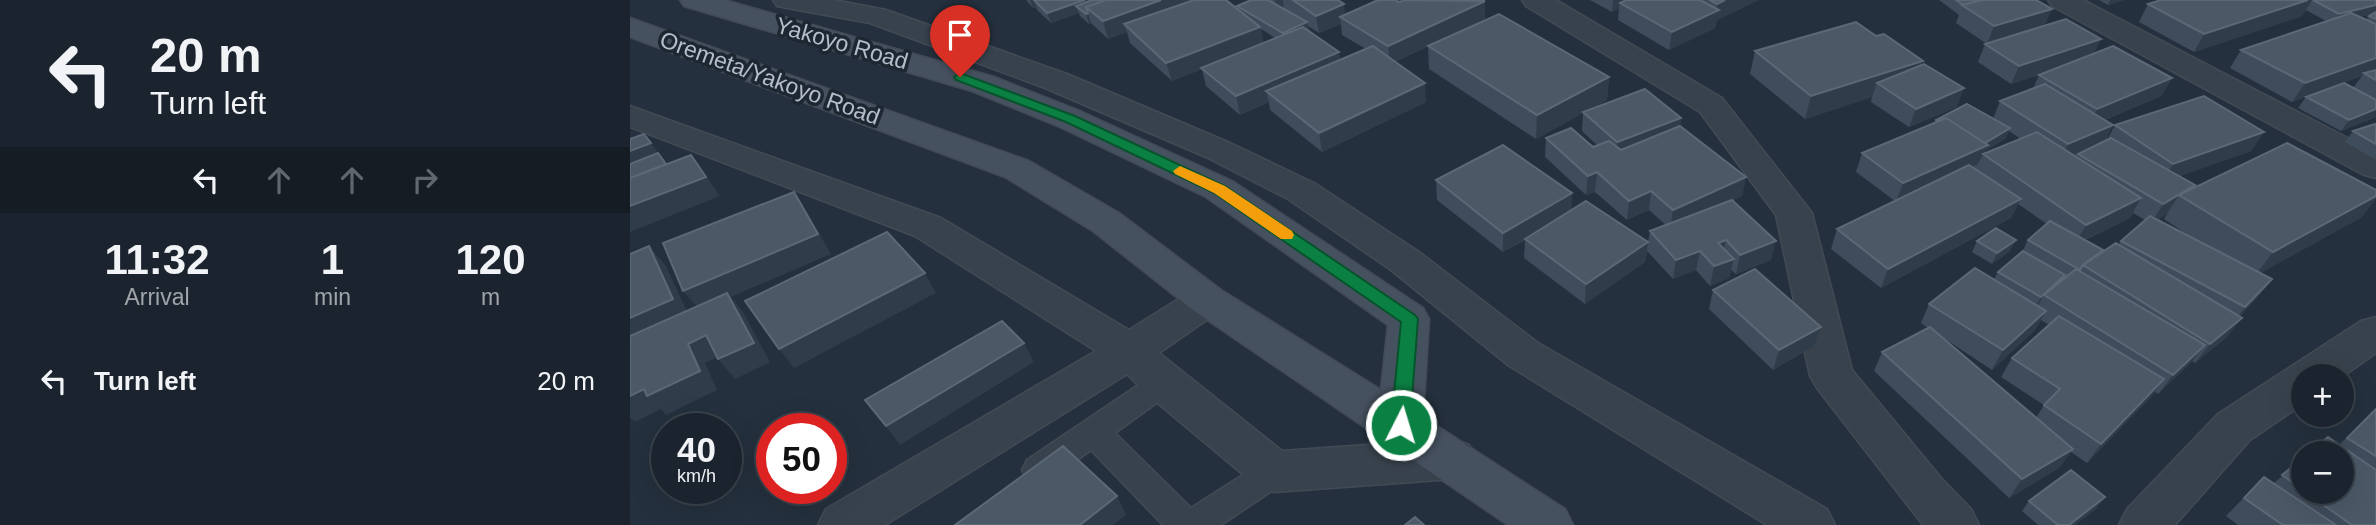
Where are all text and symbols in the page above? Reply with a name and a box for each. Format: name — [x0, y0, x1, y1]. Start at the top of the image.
pin — [930, 5, 990, 77]
street label: Yakoyo Road — [773, 12, 911, 74]
icon: arrive — [941, 16, 979, 54]
street label: Oremeta/Yakoyo Road — [656, 26, 884, 130]
icon: left — [35, 28, 126, 119]
text: 20 m — [150, 28, 262, 82]
text: Turn left — [150, 85, 266, 121]
icon: left — [187, 161, 225, 199]
icon: ahead — [260, 161, 298, 199]
icon: ahead — [333, 161, 371, 199]
icon: right — [406, 161, 444, 199]
text: 11:32 — [104, 236, 210, 283]
text: 1 — [321, 236, 344, 283]
text: 120 — [455, 236, 526, 283]
text: Arrival — [124, 284, 190, 310]
text: min — [314, 284, 351, 310]
text: m — [481, 284, 500, 310]
icon: left — [35, 362, 73, 400]
map controls — [2291, 364, 2354, 504]
button: + — [2291, 364, 2354, 427]
text: Turn left — [94, 366, 196, 396]
text: 20 m — [537, 366, 595, 396]
position arrow — [1364, 388, 1438, 462]
speed limit sign: 50 — [756, 413, 847, 504]
text: 40 — [677, 430, 716, 469]
button: − — [2291, 441, 2354, 504]
text: km/h — [677, 466, 716, 486]

